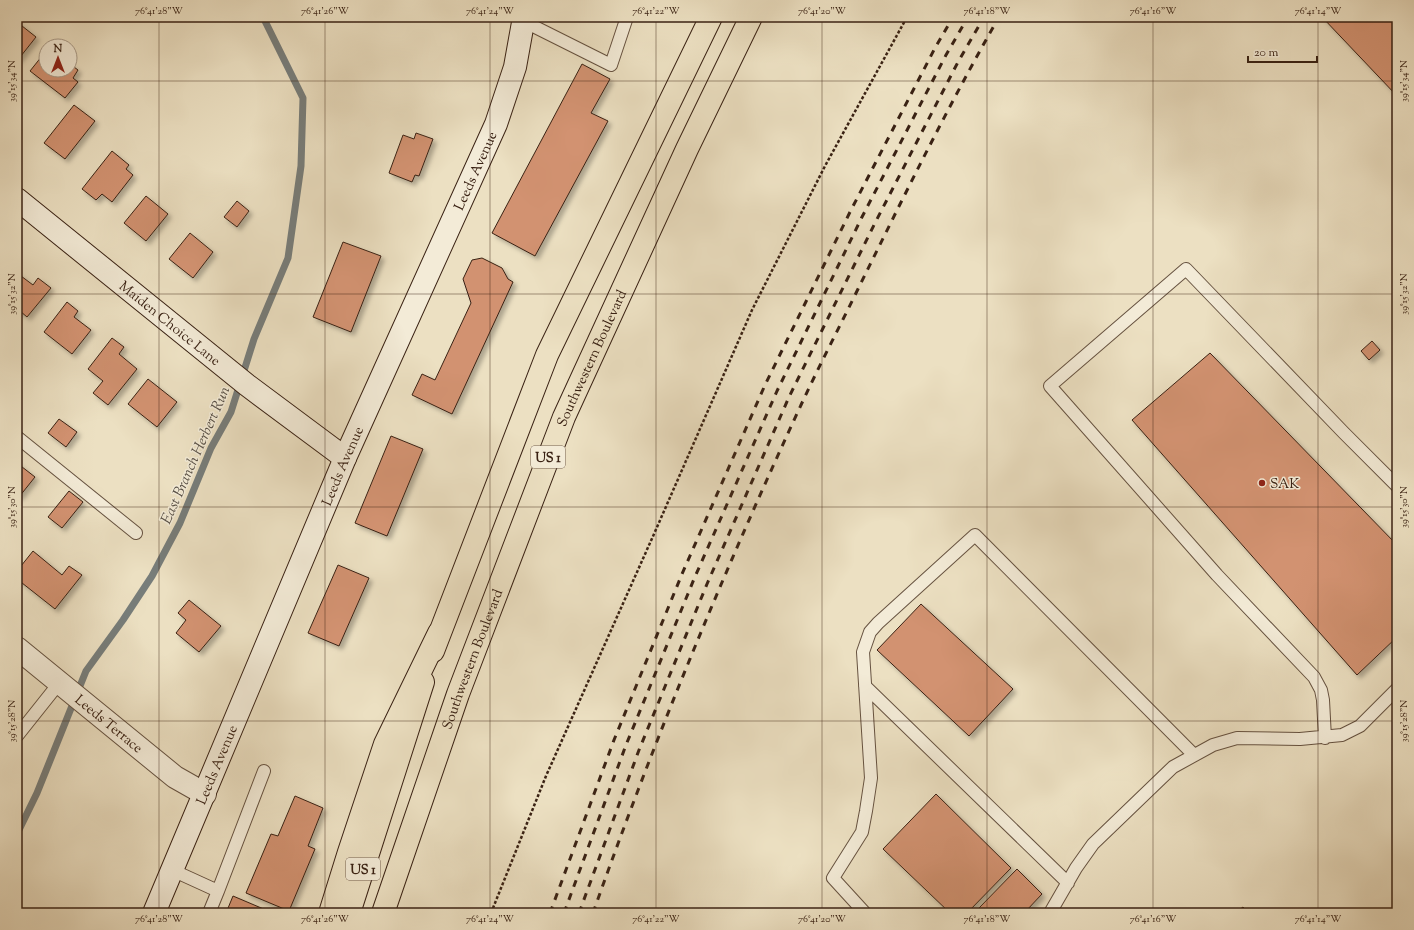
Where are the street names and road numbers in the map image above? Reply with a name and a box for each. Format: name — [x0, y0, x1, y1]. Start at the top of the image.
street label: Leeds Avenue — [450, 129, 503, 214]
street label: Maiden Choice Lane — [114, 277, 224, 372]
street label: Southwestern Boulevard — [553, 287, 633, 430]
street label: Leeds Avenue — [318, 424, 370, 510]
road number: US 1 — [531, 446, 565, 468]
street label: Southwestern Boulevard — [439, 587, 509, 733]
street label: Leeds Terrace — [70, 691, 146, 759]
street label: Leeds Avenue — [193, 722, 244, 808]
road number: US 1 — [346, 858, 380, 880]

